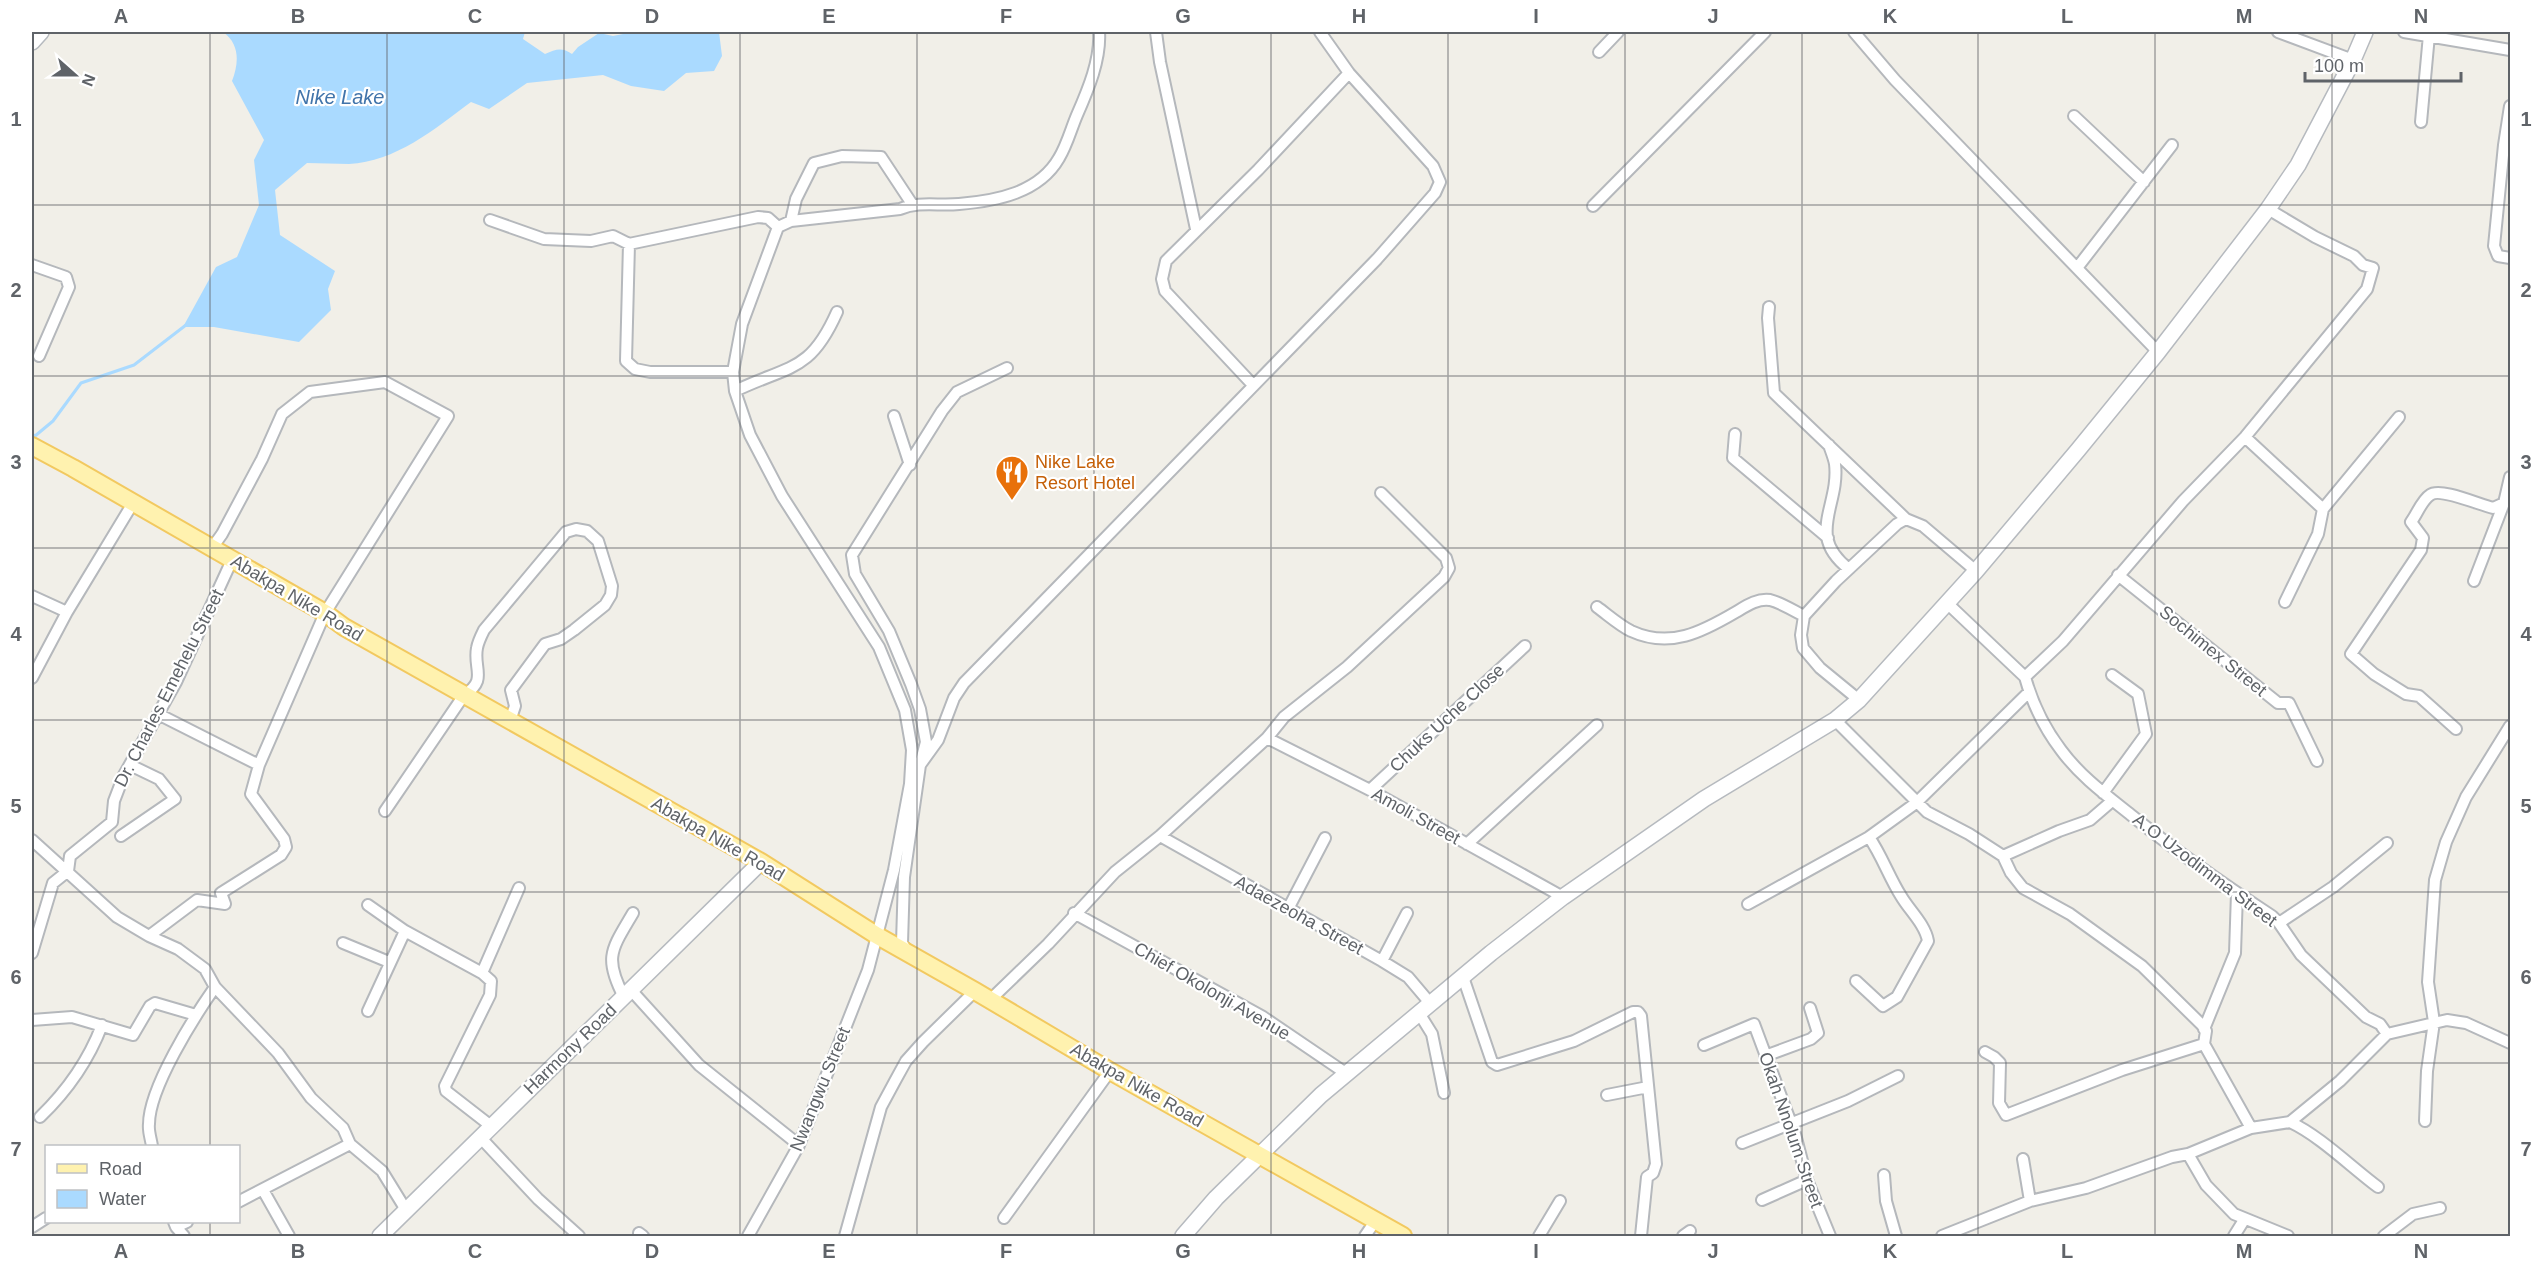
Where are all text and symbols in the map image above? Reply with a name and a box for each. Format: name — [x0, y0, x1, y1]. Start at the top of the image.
text: A — [114, 5, 128, 27]
text: B — [291, 5, 305, 27]
text: C — [468, 5, 482, 27]
text: D — [645, 5, 659, 27]
text: E — [822, 5, 836, 27]
text: F — [1000, 5, 1012, 27]
text: G — [1175, 5, 1191, 27]
text: H — [1352, 5, 1366, 27]
text: I — [1533, 5, 1539, 27]
text: J — [1707, 5, 1719, 27]
text: K — [1883, 5, 1898, 27]
text: L — [2061, 5, 2073, 27]
text: M — [2236, 5, 2252, 27]
text: N — [2414, 5, 2428, 27]
north arrow — [45, 45, 105, 105]
scale bar — [2305, 45, 2461, 83]
text: 100 m — [2314, 56, 2364, 76]
text: N — [79, 72, 99, 89]
water label: Nike Lake — [296, 86, 384, 108]
text: 1 — [10, 108, 22, 130]
text: 1 — [2520, 108, 2532, 130]
text: 2 — [10, 279, 22, 301]
text: 2 — [2520, 279, 2532, 301]
text: 3 — [10, 451, 22, 473]
text: 3 — [2520, 451, 2532, 473]
place label: Nike Lake Resort Hotel — [1035, 452, 1135, 493]
restaurant icon: Nike Lake Resort Hotel — [994, 454, 1030, 501]
street label: Abakpa Nike Road — [228, 551, 366, 645]
street label: Dr. Charles Emehelu Street — [110, 586, 228, 790]
street label: Sochimex Street — [2155, 602, 2271, 700]
text: 4 — [10, 623, 22, 645]
text: 4 — [2520, 623, 2532, 645]
street label: Chuks Uche Close — [1386, 660, 1508, 776]
street label: Amoli Street — [1368, 783, 1464, 849]
street label: Abakpa Nike Road — [648, 793, 788, 885]
text: 5 — [10, 795, 22, 817]
text: 5 — [2520, 795, 2532, 817]
street label: A.O Uzodimma Street — [2129, 809, 2281, 931]
street label: Adaezeoha Street — [1231, 871, 1367, 959]
street label: Chief Okolonji Avenue — [1130, 938, 1294, 1044]
text: 6 — [10, 966, 22, 988]
text: 6 — [2520, 966, 2532, 988]
street label: Harmony Road — [520, 1000, 620, 1098]
street label: Nwangwu Street — [786, 1024, 854, 1154]
street label: Abakpa Nike Road — [1067, 1039, 1207, 1131]
street label: Okah Nnolum Street — [1755, 1050, 1827, 1210]
text: 7 — [10, 1138, 22, 1160]
text: 7 — [2520, 1138, 2532, 1160]
legend — [45, 1145, 240, 1223]
text: Road — [99, 1159, 142, 1179]
text: Water — [99, 1189, 146, 1209]
text: A — [114, 1240, 128, 1262]
text: B — [291, 1240, 305, 1262]
text: C — [468, 1240, 482, 1262]
text: D — [645, 1240, 659, 1262]
text: E — [822, 1240, 836, 1262]
text: F — [1000, 1240, 1012, 1262]
text: G — [1175, 1240, 1191, 1262]
text: H — [1352, 1240, 1366, 1262]
text: I — [1533, 1240, 1539, 1262]
text: J — [1707, 1240, 1719, 1262]
text: K — [1883, 1240, 1898, 1262]
text: L — [2061, 1240, 2073, 1262]
text: M — [2236, 1240, 2252, 1262]
text: N — [2414, 1240, 2428, 1262]

